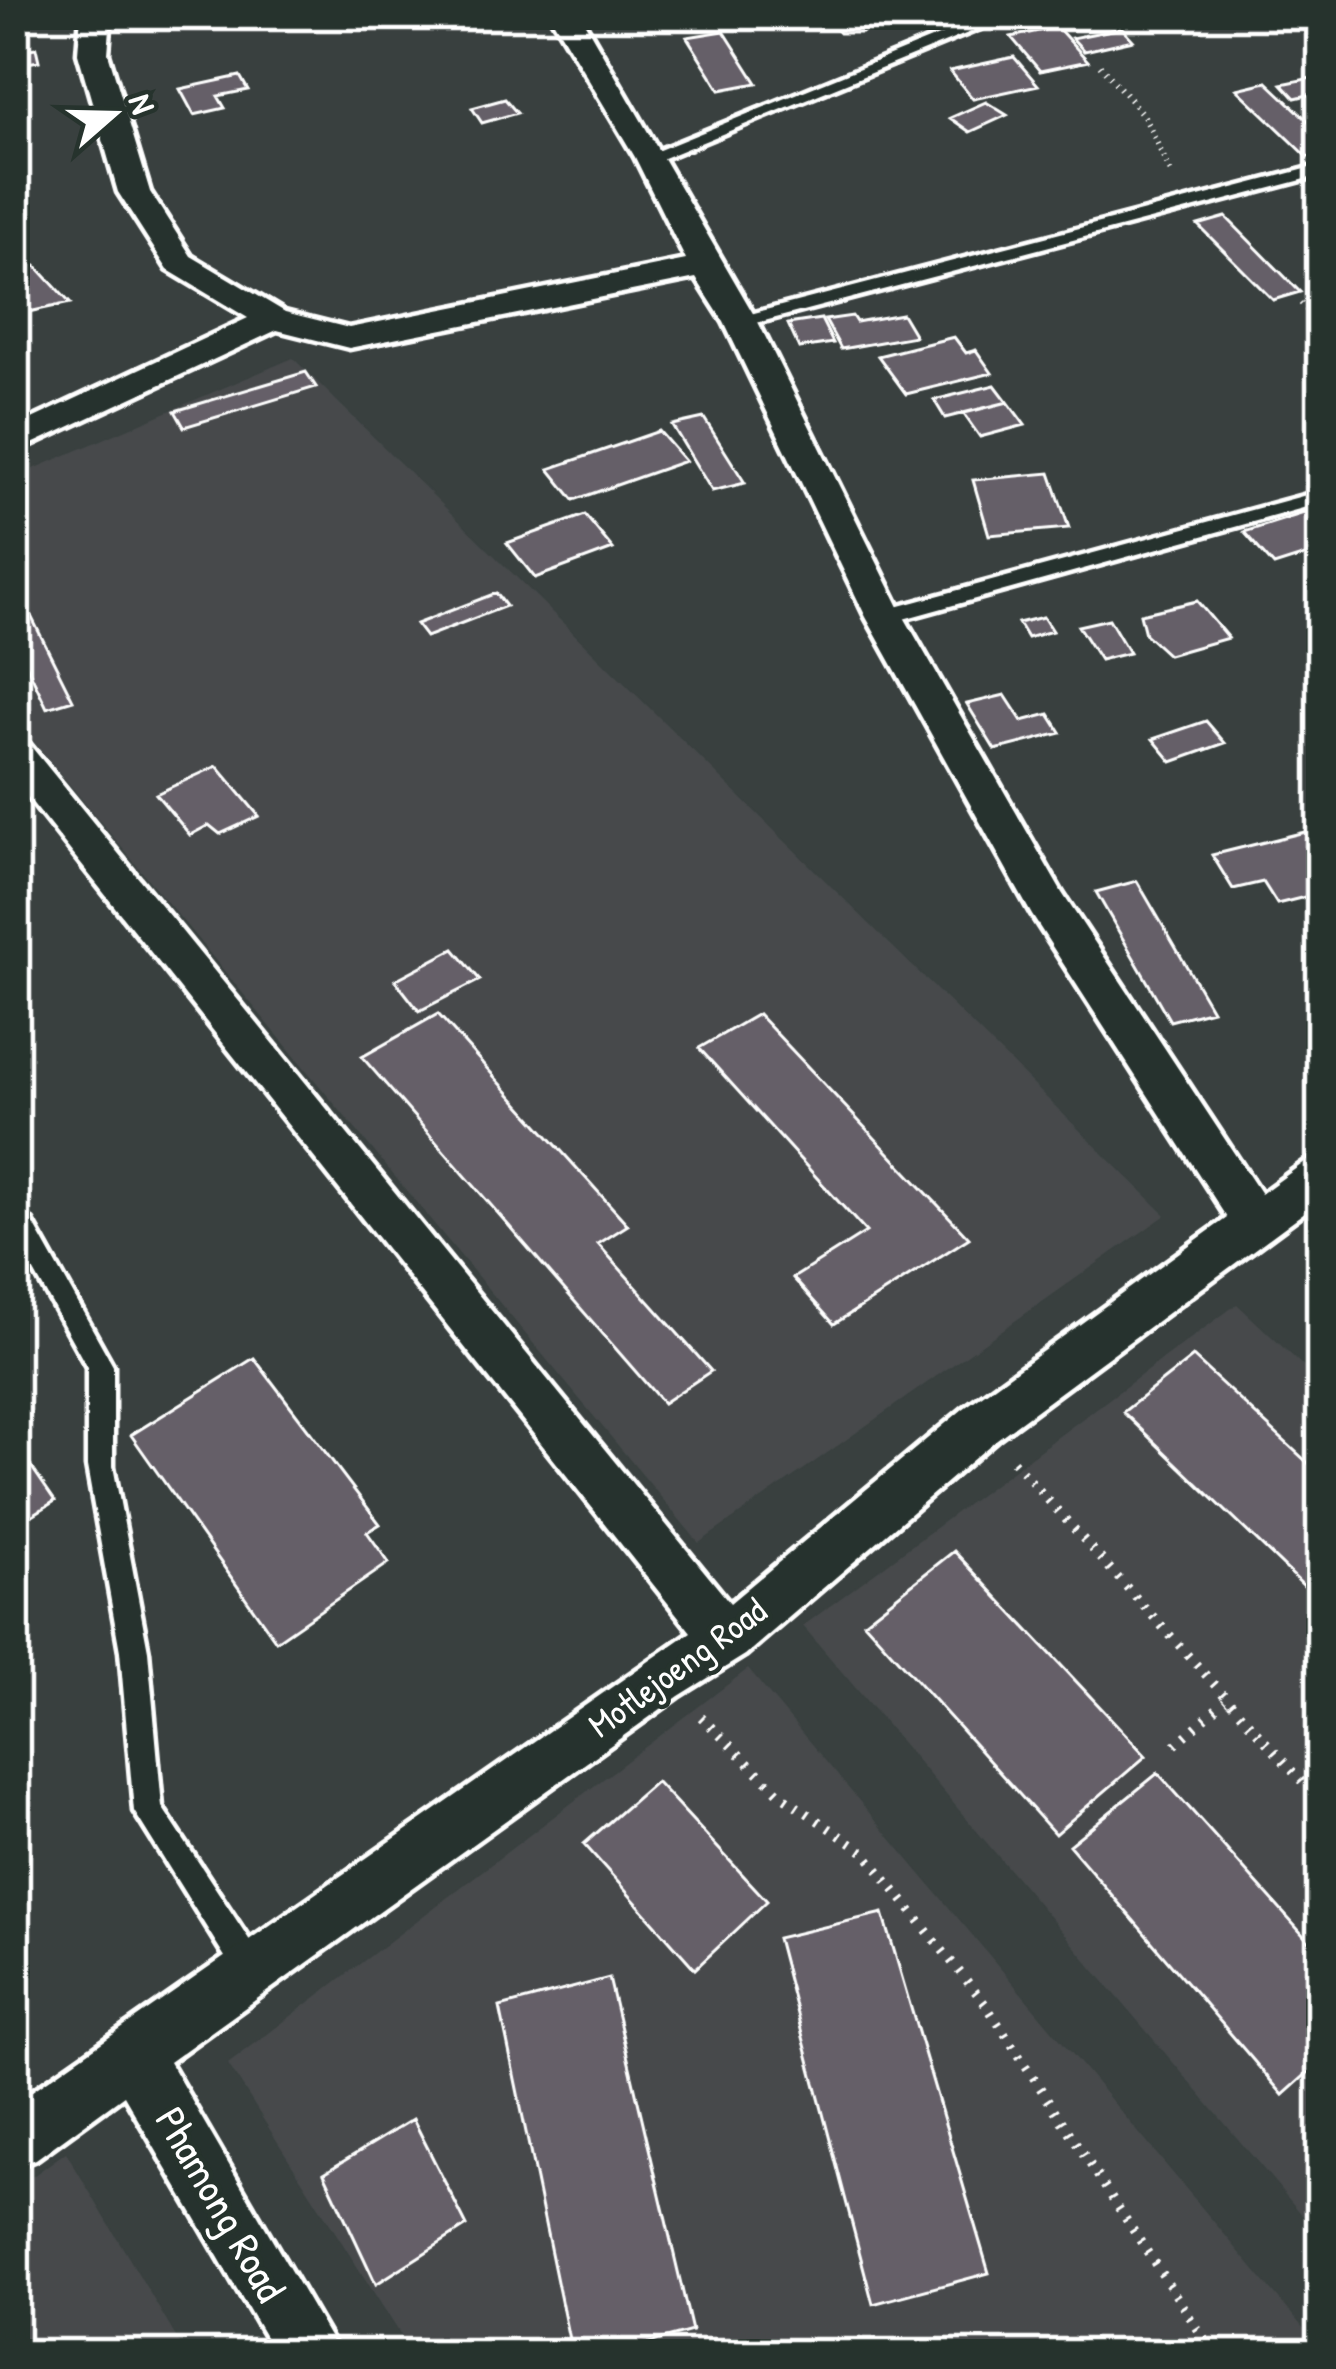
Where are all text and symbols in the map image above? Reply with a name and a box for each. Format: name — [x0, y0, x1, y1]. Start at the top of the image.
north arrow — [54, 54, 174, 174]
text: N — [119, 88, 166, 120]
street label: Motlejoeng Road — [578, 1585, 776, 1748]
street label: Phamong Road — [143, 2096, 300, 2312]

